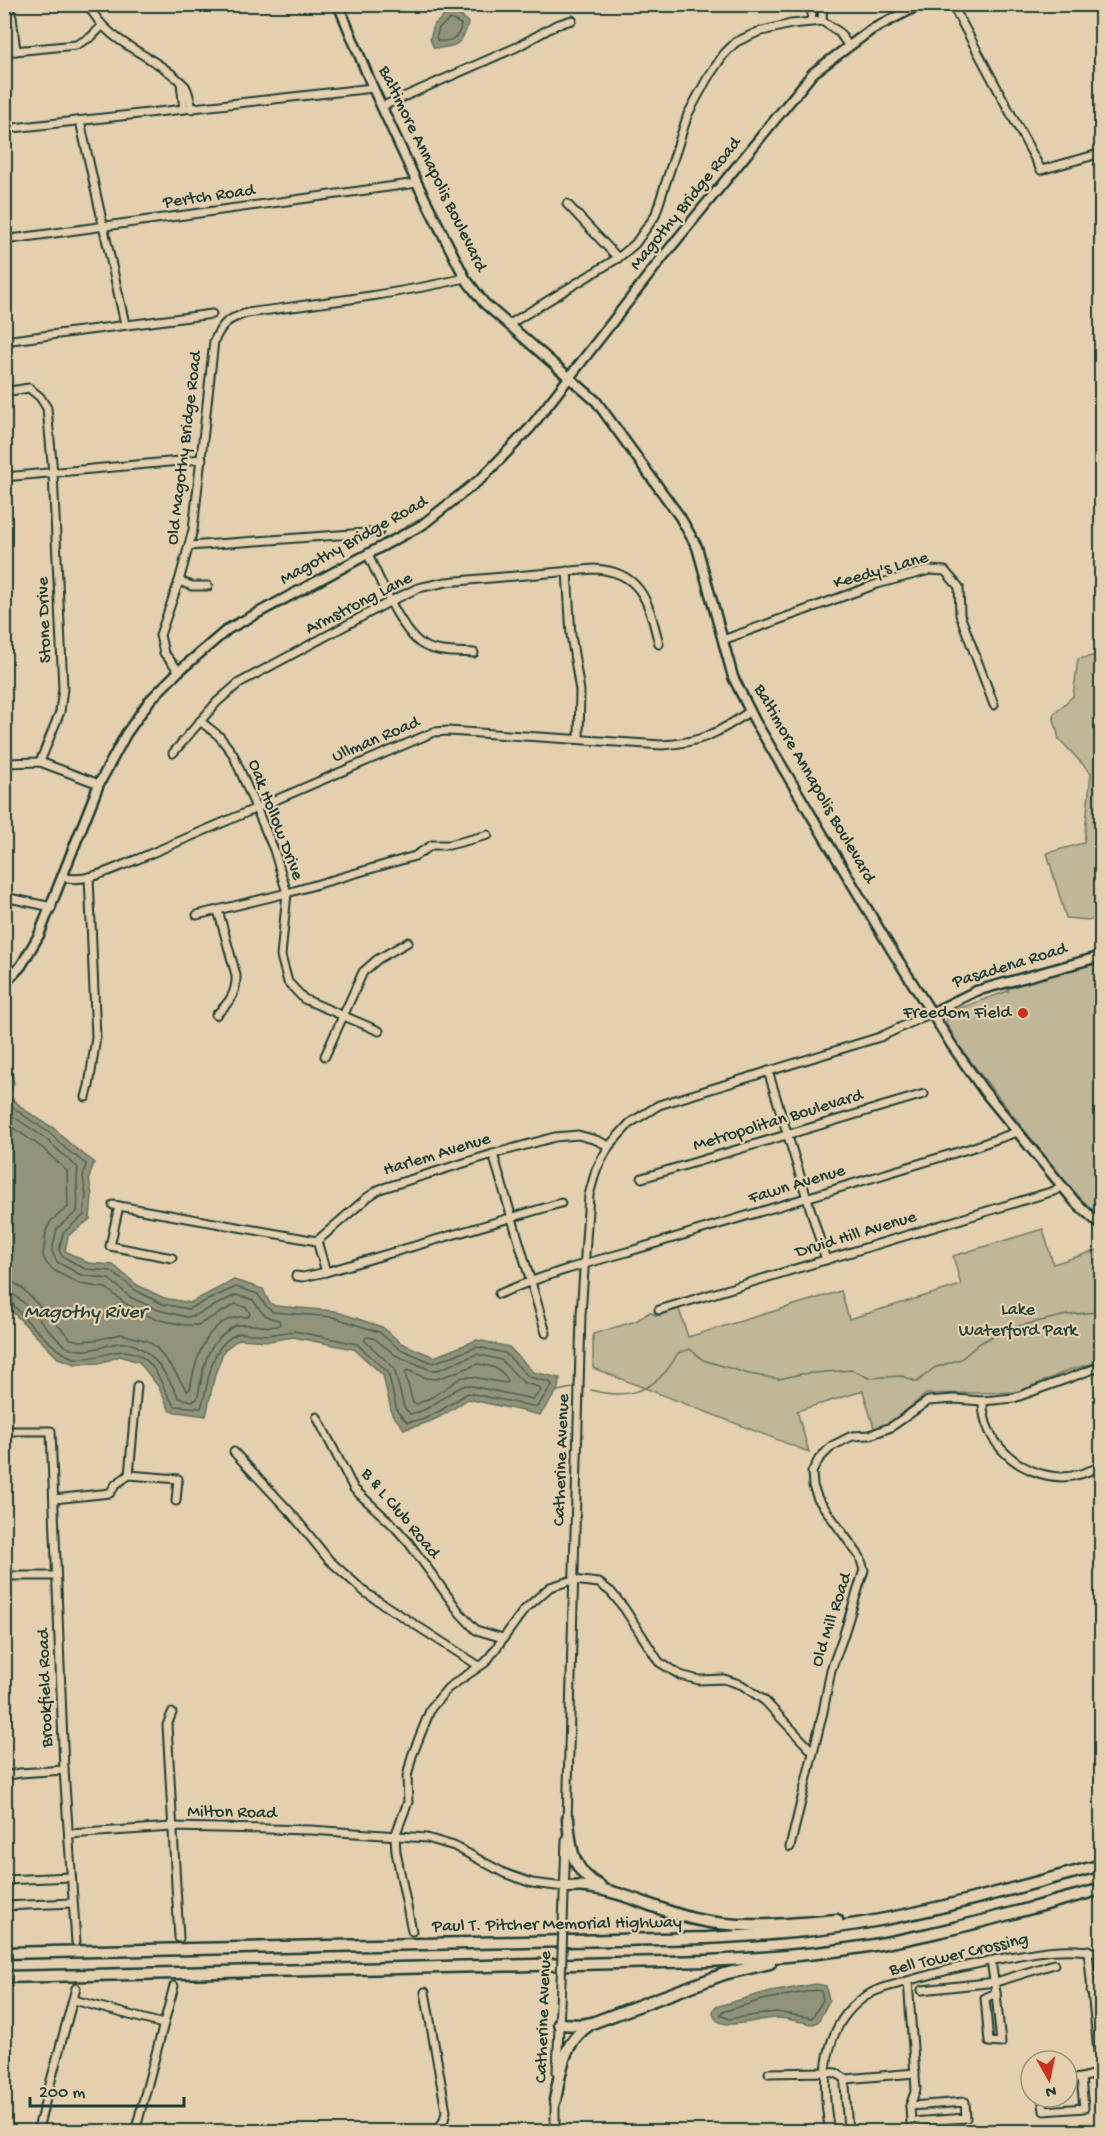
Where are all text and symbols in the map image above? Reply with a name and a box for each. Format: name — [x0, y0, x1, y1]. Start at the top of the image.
street label: Baltimore Annapolis Boulevard — [373, 62, 492, 277]
street label: Magothy Bridge Road — [626, 132, 747, 275]
street label: Pertch Road — [161, 180, 258, 214]
street label: Old Magothy Bridge Road — [163, 349, 207, 546]
street label: Magothy Bridge Road — [277, 491, 433, 590]
street label: Keedy's Lane — [831, 547, 932, 595]
street label: Armstrong Lane — [302, 568, 416, 640]
street label: Stone Drive — [33, 576, 57, 664]
street label: Baltimore Annapolis Boulevard — [748, 680, 880, 888]
street label: Ullman Road — [329, 712, 424, 768]
street label: Oak Hollow Drive — [242, 757, 308, 884]
street label: Pasadena Road — [949, 938, 1071, 994]
place label: Freedom Field — [902, 1003, 1012, 1024]
marker: Freedom Field — [1016, 1006, 1030, 1020]
street label: Metropolitan Boulevard — [691, 1085, 867, 1157]
street label: Harlem Avenue — [381, 1129, 494, 1181]
street label: Fawn Avenue — [745, 1160, 849, 1210]
street label: Druid Hill Avenue — [792, 1206, 920, 1264]
park label: Lake Waterford Park — [959, 1300, 1079, 1342]
water label: Magothy River — [24, 1302, 150, 1325]
street label: Catherine Avenue — [549, 1393, 575, 1527]
street label: B & L Club Road — [355, 1464, 445, 1565]
street label: Old Mill Road — [807, 1569, 857, 1670]
street label: Brookfield Road — [33, 1627, 59, 1749]
street label: Milton Road — [187, 1802, 278, 1824]
street label: Paul T. Pitcher Memorial Highway — [431, 1912, 682, 1938]
street label: Bell Tower Crossing — [886, 1929, 1031, 1981]
street label: Catherine Avenue — [531, 1950, 557, 2084]
north arrow — [1019, 2049, 1079, 2109]
scale bar — [30, 2070, 184, 2108]
text: N — [1044, 2080, 1057, 2101]
text: 200 m — [39, 2083, 86, 2104]

